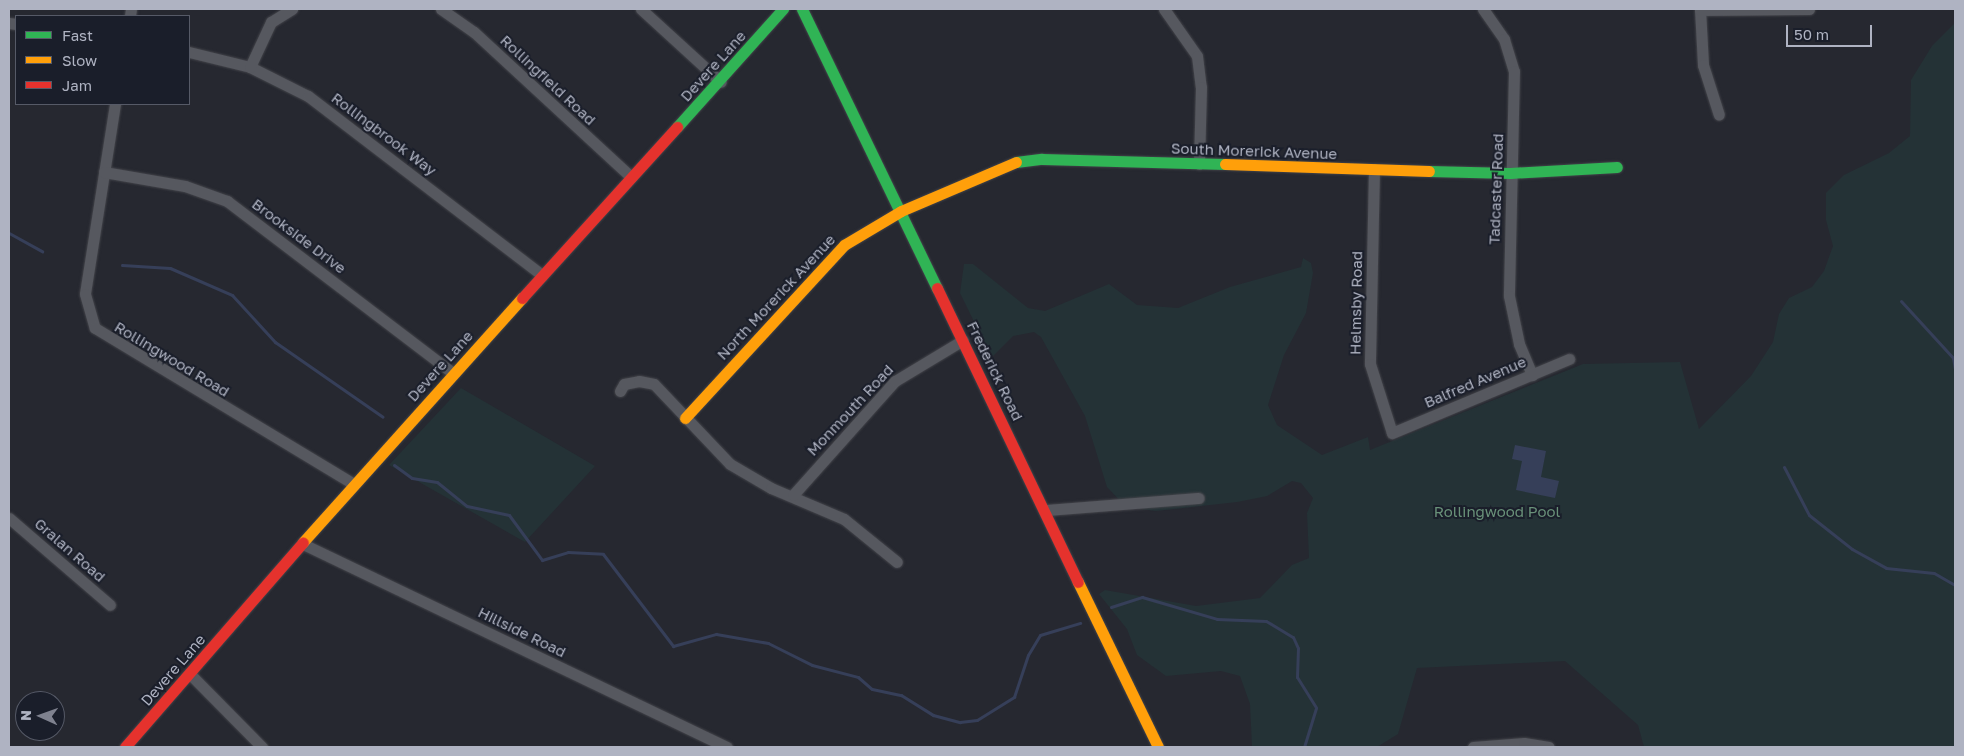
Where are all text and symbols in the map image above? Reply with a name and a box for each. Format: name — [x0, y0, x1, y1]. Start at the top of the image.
legend — [15, 15, 190, 105]
scale bar — [1789, 15, 1875, 47]
text: 50 m — [1794, 25, 1829, 43]
text: Fast — [62, 26, 93, 44]
street label: Devere Lane — [677, 27, 749, 105]
street label: Rollingfield Road — [497, 31, 599, 129]
text: Slow — [62, 51, 97, 69]
text: Jam — [62, 76, 92, 94]
street label: Rollingbrook Way — [328, 89, 440, 179]
street label: Tadcaster Road — [1485, 133, 1507, 245]
street label: South Morerick Avenue — [1171, 139, 1337, 163]
street label: Brookside Drive — [248, 195, 350, 277]
street label: North Morerick Avenue — [713, 231, 839, 363]
street label: Helmsby Road — [1346, 251, 1366, 355]
street label: Rollingwood Road — [111, 318, 233, 400]
street label: Frederick Road — [963, 318, 1027, 424]
street label: Devere Lane — [404, 327, 476, 405]
street label: Balfred Avenue — [1421, 352, 1529, 412]
street label: Monmouth Road — [803, 361, 897, 459]
park label: Rollingwood Pool — [1434, 503, 1560, 521]
street label: Gralan Road — [31, 514, 109, 586]
street label: Hillside Road — [475, 603, 569, 661]
street label: Devere Lane — [137, 631, 209, 709]
north arrow — [15, 691, 65, 741]
text: N — [17, 710, 34, 721]

